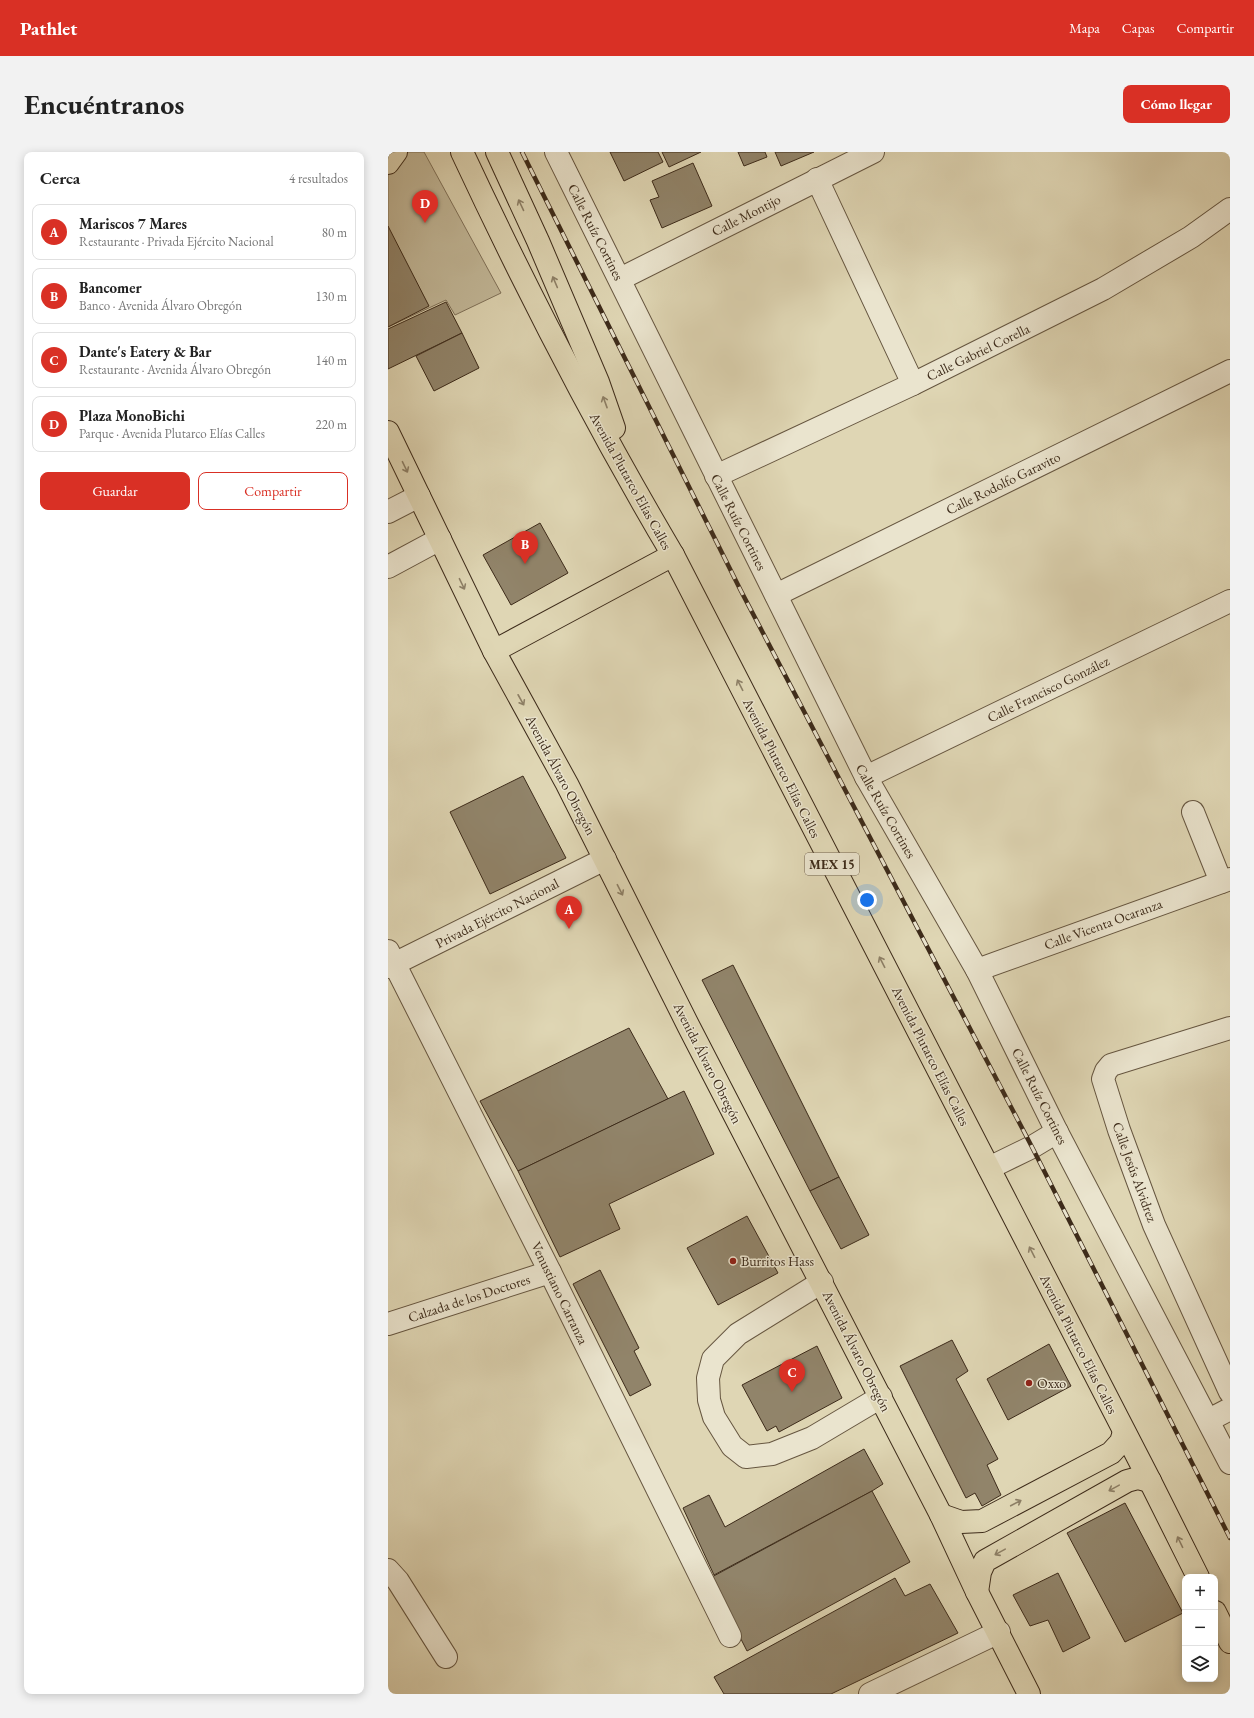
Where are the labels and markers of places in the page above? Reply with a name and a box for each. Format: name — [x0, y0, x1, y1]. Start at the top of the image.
pin: D — [412, 190, 438, 223]
pin: B — [512, 531, 538, 564]
pin: A — [556, 896, 582, 929]
place label: Burritos Hass — [741, 1252, 814, 1270]
marker: Burritos Hass — [728, 1256, 738, 1266]
pin: C — [779, 1359, 805, 1392]
place label: Oxxo — [1037, 1374, 1066, 1392]
marker: Oxxo — [1024, 1378, 1034, 1388]

